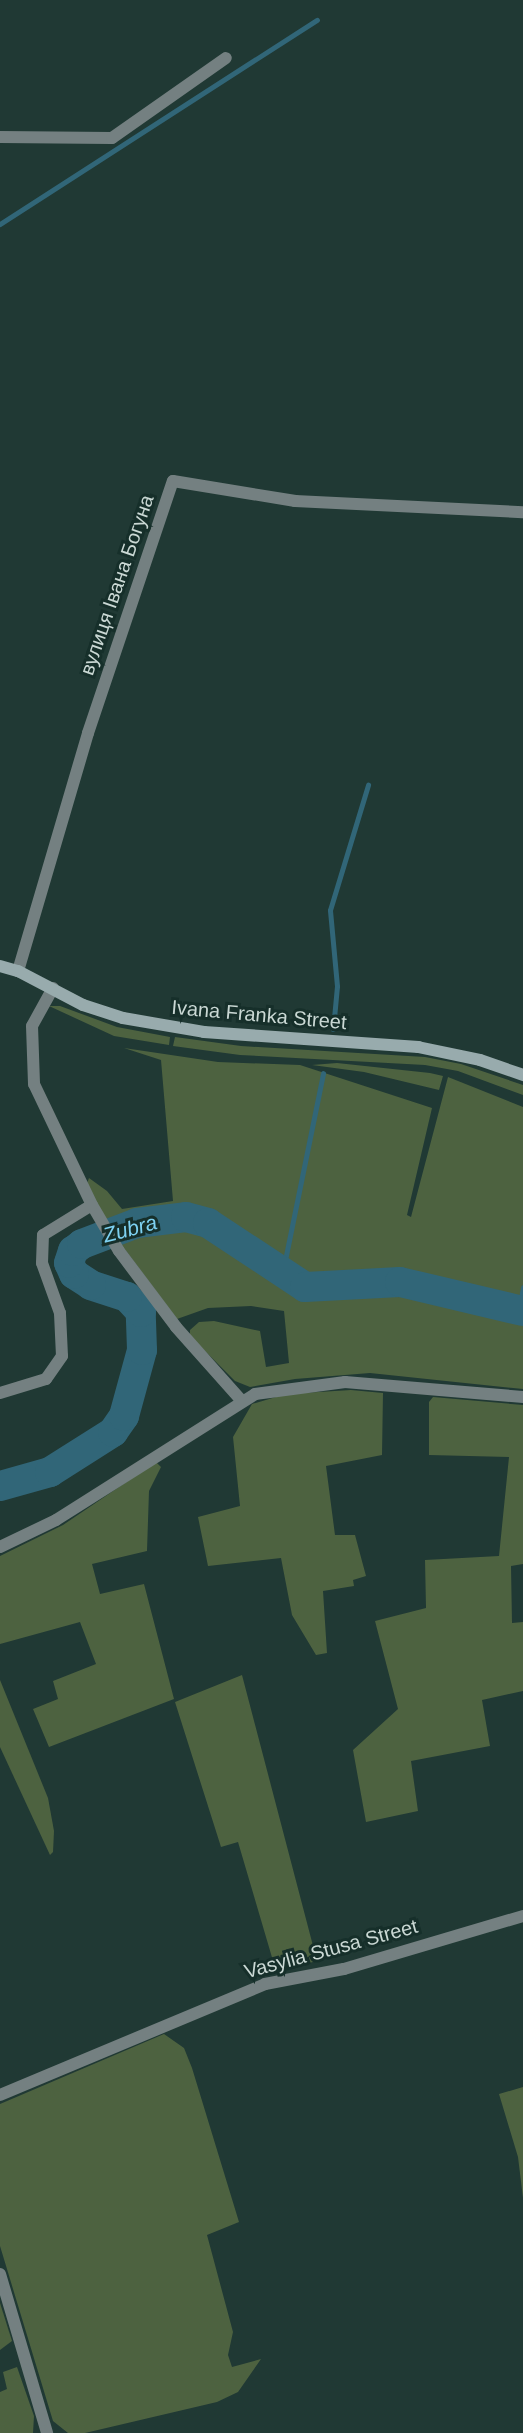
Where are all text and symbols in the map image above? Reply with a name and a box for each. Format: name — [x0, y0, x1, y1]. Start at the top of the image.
street label: вулиця Івана Богуна — [75, 492, 159, 678]
street label: Ivana Franka Street — [170, 995, 348, 1035]
water label: Zubra — [100, 1210, 160, 1248]
street label: Vasylia Stusa Street — [242, 1914, 420, 1984]

